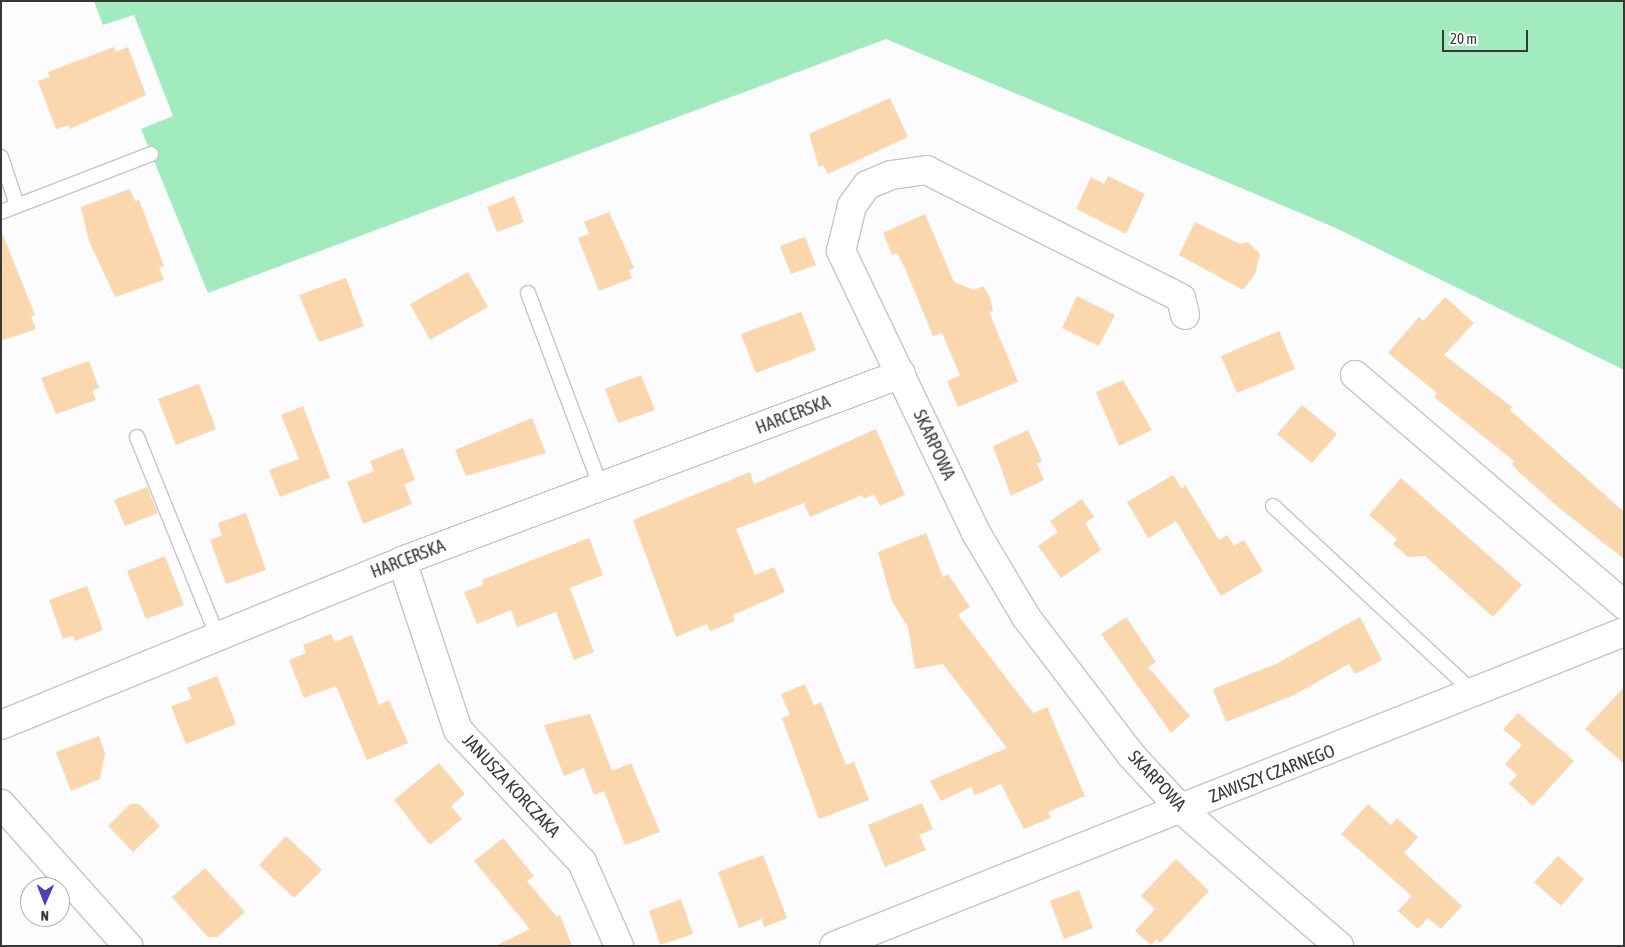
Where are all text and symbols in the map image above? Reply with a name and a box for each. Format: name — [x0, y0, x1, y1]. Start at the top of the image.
scale bar — [1445, 20, 1531, 52]
text: 20 m — [1450, 30, 1477, 47]
street label: HARCERSKA — [753, 391, 833, 439]
street label: SKARPOWA — [908, 407, 960, 483]
street label: HARCERSKA — [368, 535, 448, 583]
street label: JANUSZA KORCZAKA — [458, 730, 564, 842]
street label: ZAWISZY CZARNEGO — [1206, 740, 1338, 808]
street label: SKARPOWA — [1124, 746, 1190, 816]
north arrow — [20, 877, 70, 927]
text: N — [40, 908, 49, 924]

